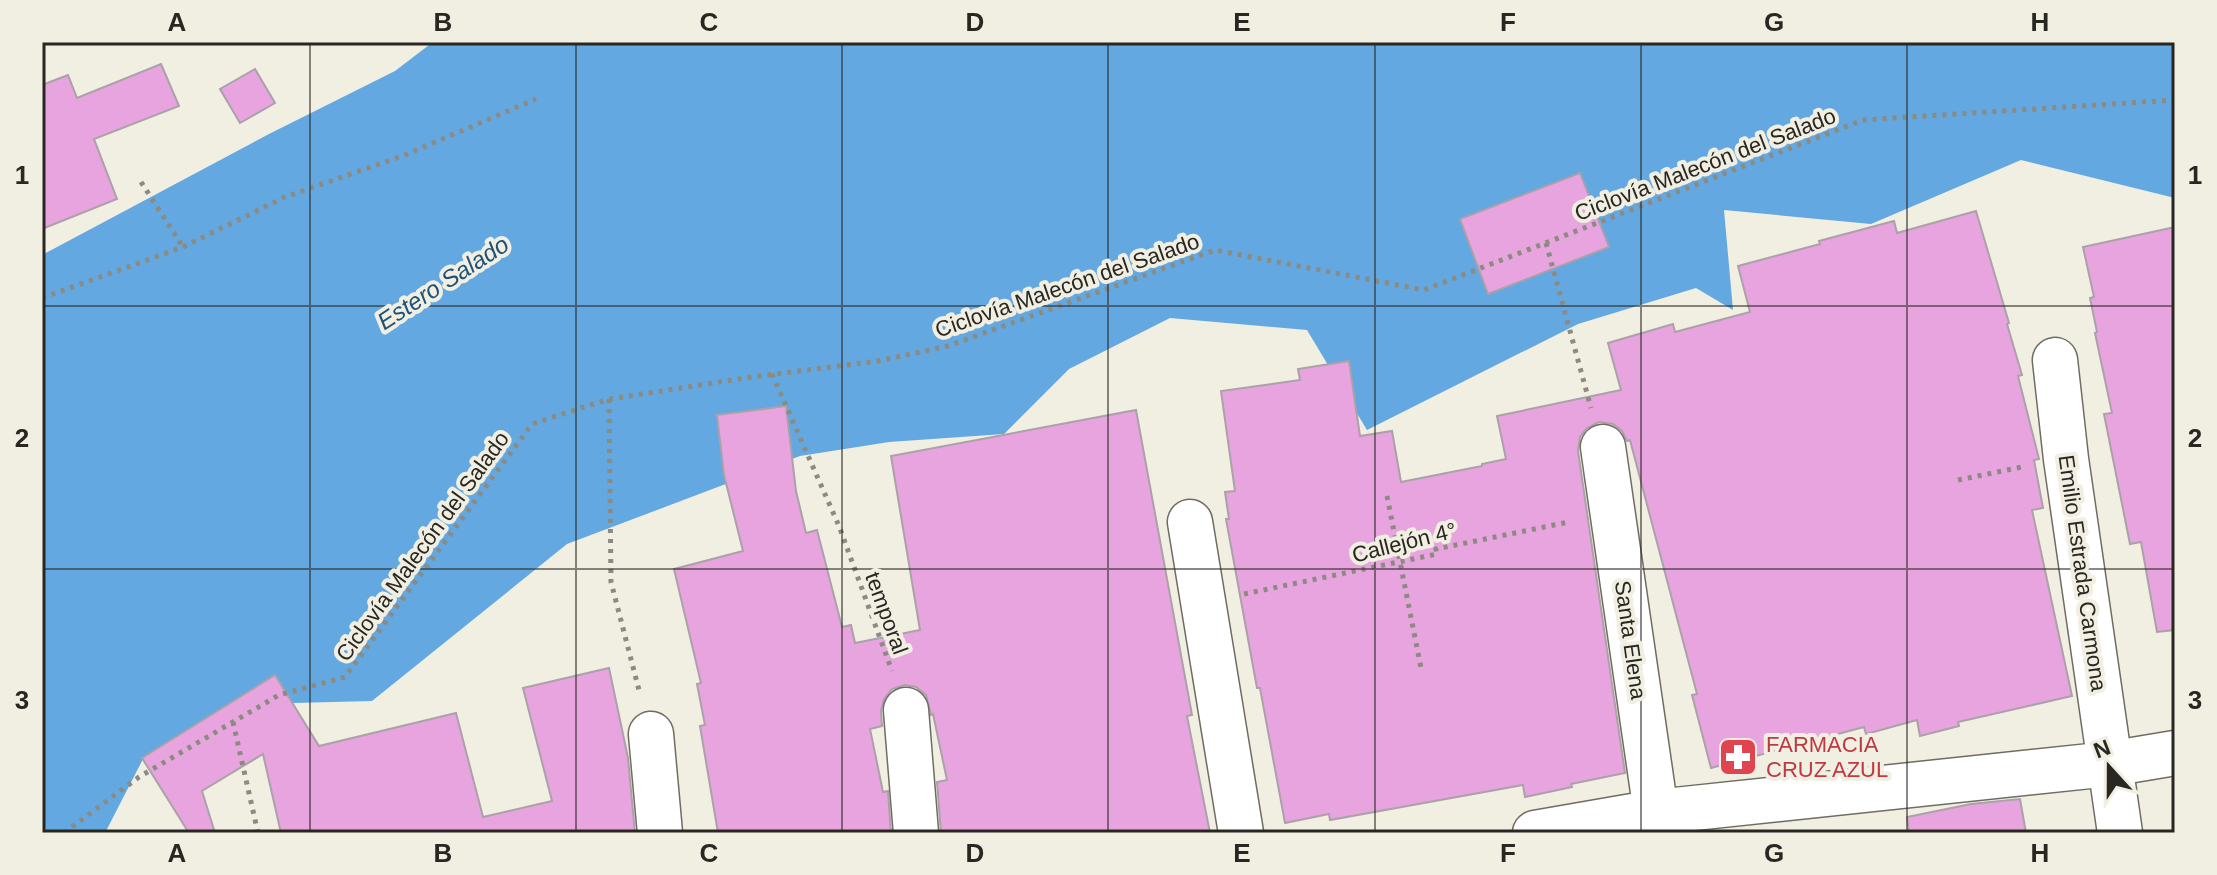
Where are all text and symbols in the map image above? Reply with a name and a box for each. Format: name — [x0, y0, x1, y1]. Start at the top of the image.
text: A — [168, 7, 187, 37]
text: B — [434, 7, 452, 37]
text: C — [700, 7, 719, 37]
text: D — [966, 7, 984, 37]
text: E — [1233, 7, 1251, 37]
text: F — [1500, 7, 1516, 37]
text: G — [1764, 7, 1784, 37]
text: H — [2031, 7, 2049, 37]
street label: Ciclovía Malecón del Salado — [1571, 103, 1839, 226]
text: 1 — [15, 160, 29, 190]
text: 1 — [2188, 160, 2202, 190]
street label: Ciclovía Malecón del Salado — [932, 228, 1202, 342]
water label: Estero Salado — [372, 230, 513, 335]
text: 2 — [15, 423, 29, 453]
text: 2 — [2188, 423, 2202, 453]
street label: Ciclovía Malecón del Salado — [331, 427, 514, 666]
street label: Emilio Estrada Carmona — [2054, 453, 2112, 694]
street label: Callejón 4° — [1349, 517, 1459, 568]
street label: temporal — [860, 569, 913, 658]
street label: Santa Elena — [1610, 579, 1651, 702]
text: 3 — [15, 685, 29, 715]
text: 3 — [2188, 685, 2202, 715]
north arrow — [2069, 727, 2149, 807]
place label: FARMACIA CRUZ AZUL — [1766, 732, 1888, 782]
text: N — [2090, 734, 2114, 763]
pharmacy icon: FARMACIA CRUZ AZUL — [1717, 736, 1759, 778]
text: A — [168, 838, 187, 868]
text: B — [434, 838, 452, 868]
text: C — [700, 838, 719, 868]
text: D — [966, 838, 984, 868]
text: E — [1233, 838, 1251, 868]
text: F — [1500, 838, 1516, 868]
text: G — [1764, 838, 1784, 868]
text: H — [2031, 838, 2049, 868]

